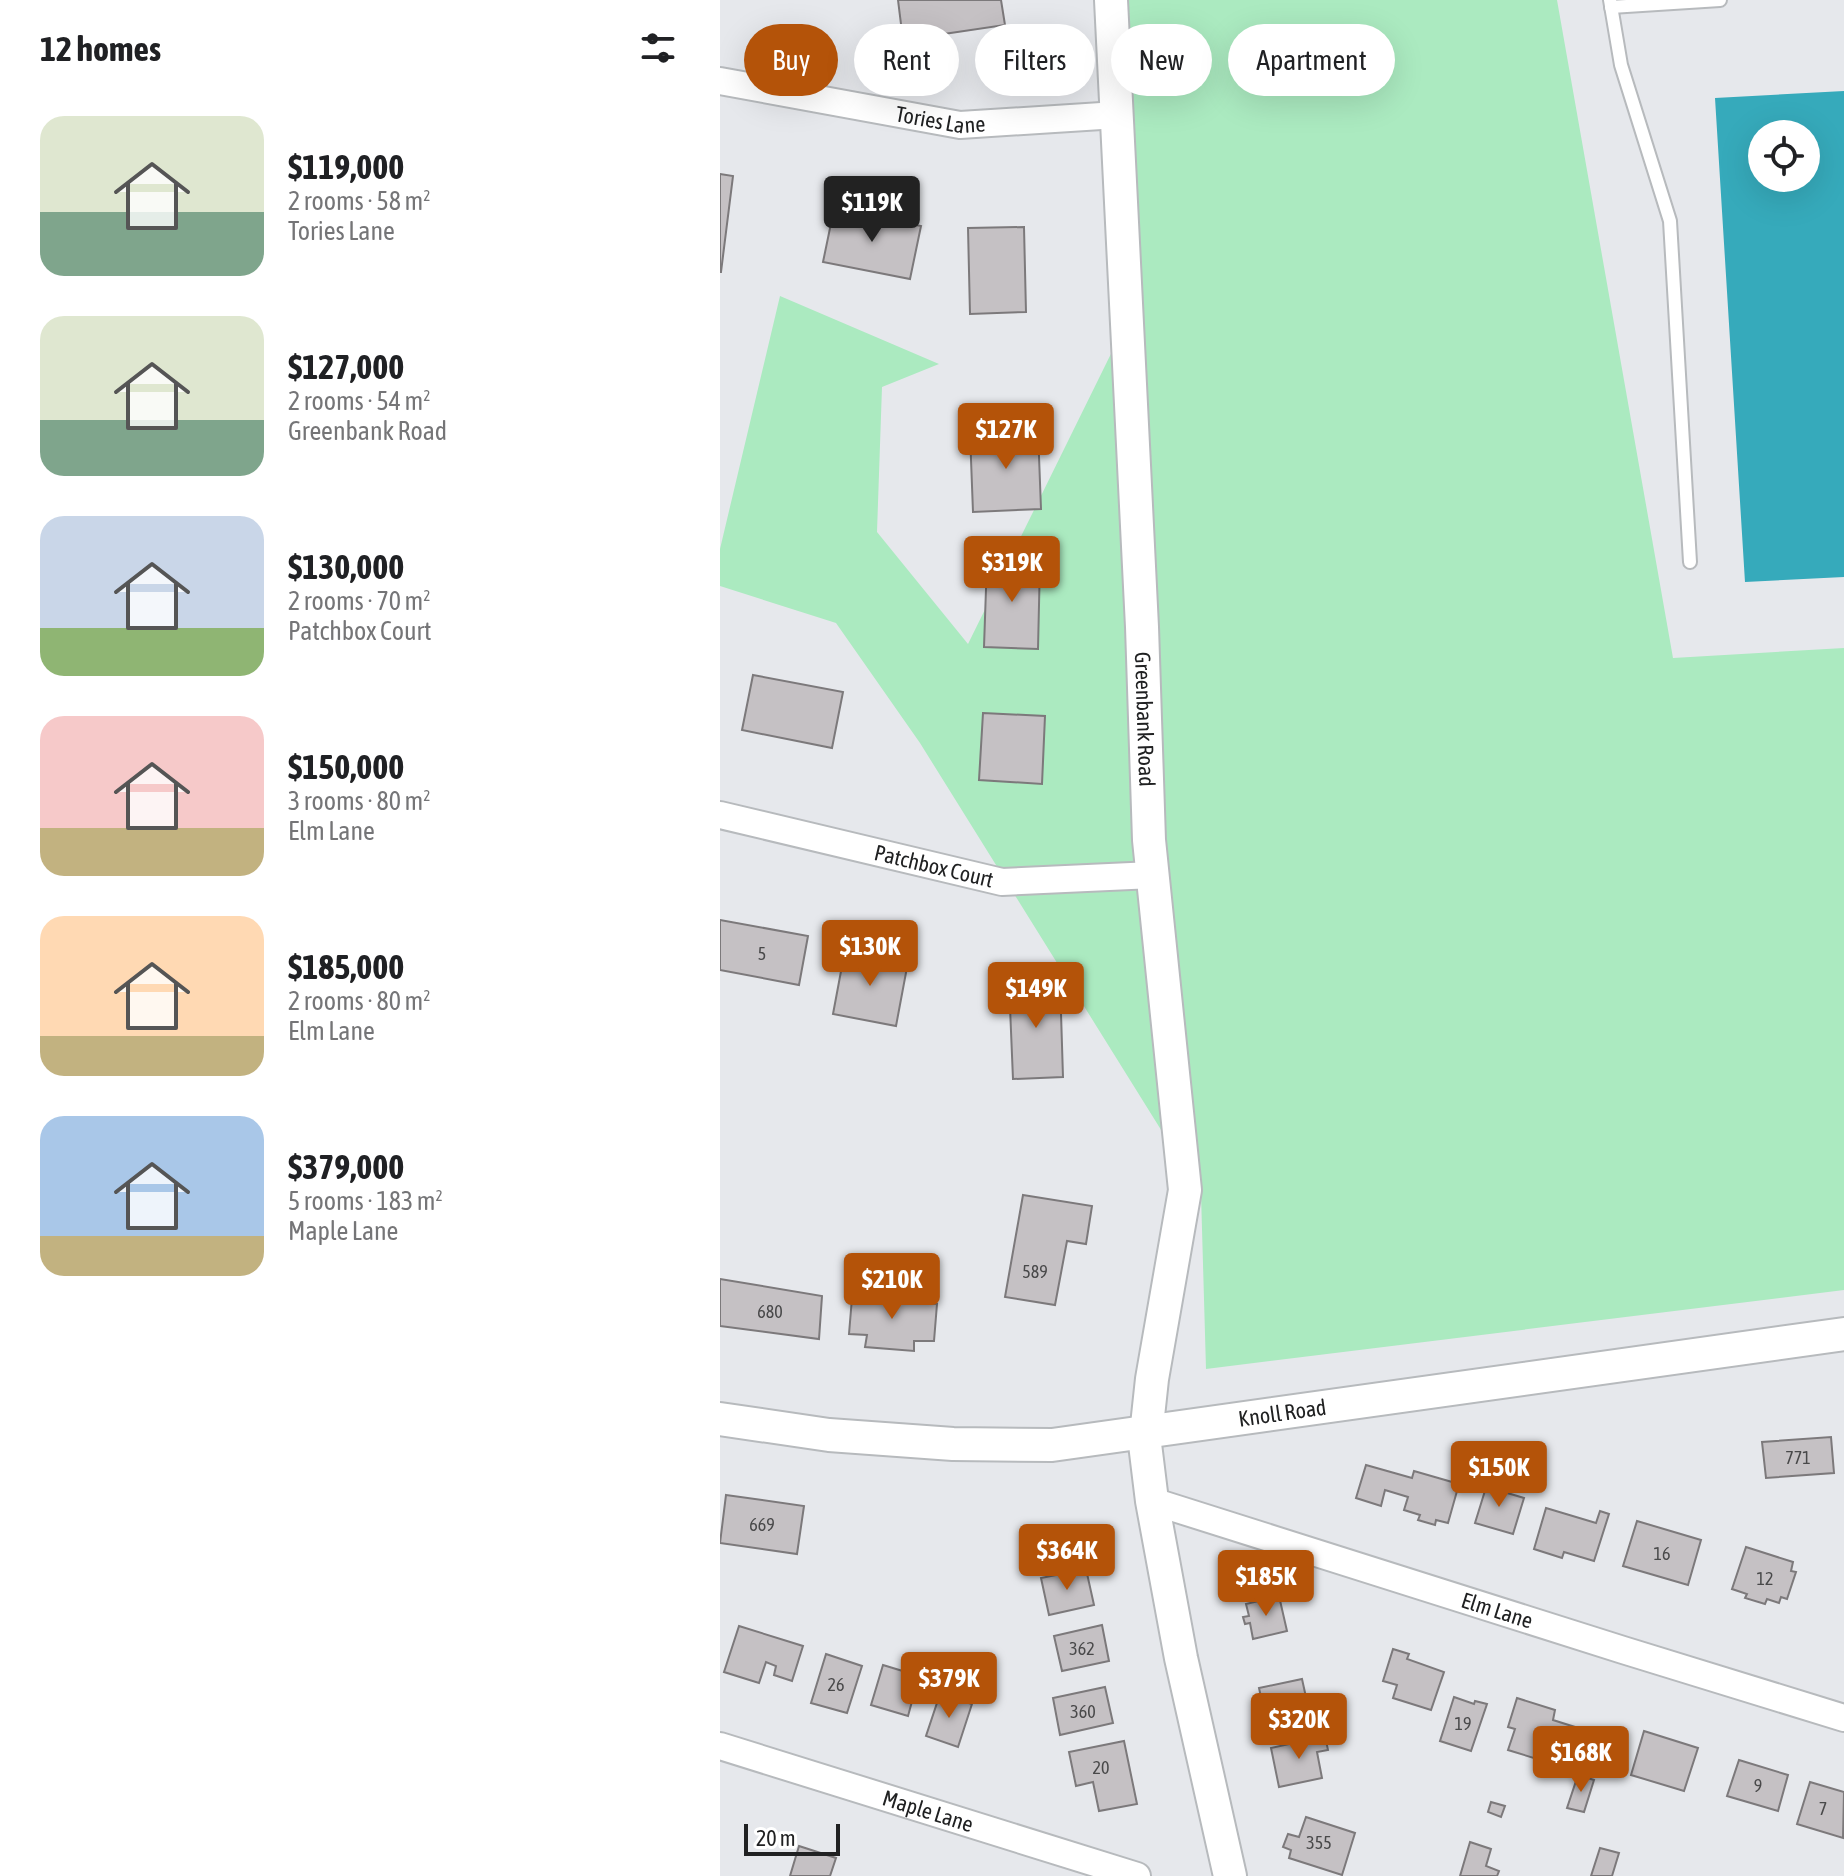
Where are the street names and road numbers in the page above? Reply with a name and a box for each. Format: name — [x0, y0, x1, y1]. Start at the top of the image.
street label: Tories Lane — [893, 100, 986, 139]
street label: Greenbank Road — [1130, 651, 1160, 787]
street label: Patchbox Court — [872, 839, 996, 893]
street label: Knoll Road — [1237, 1394, 1328, 1432]
street label: Elm Lane — [1458, 1587, 1536, 1634]
street label: Maple Lane — [880, 1785, 977, 1837]

